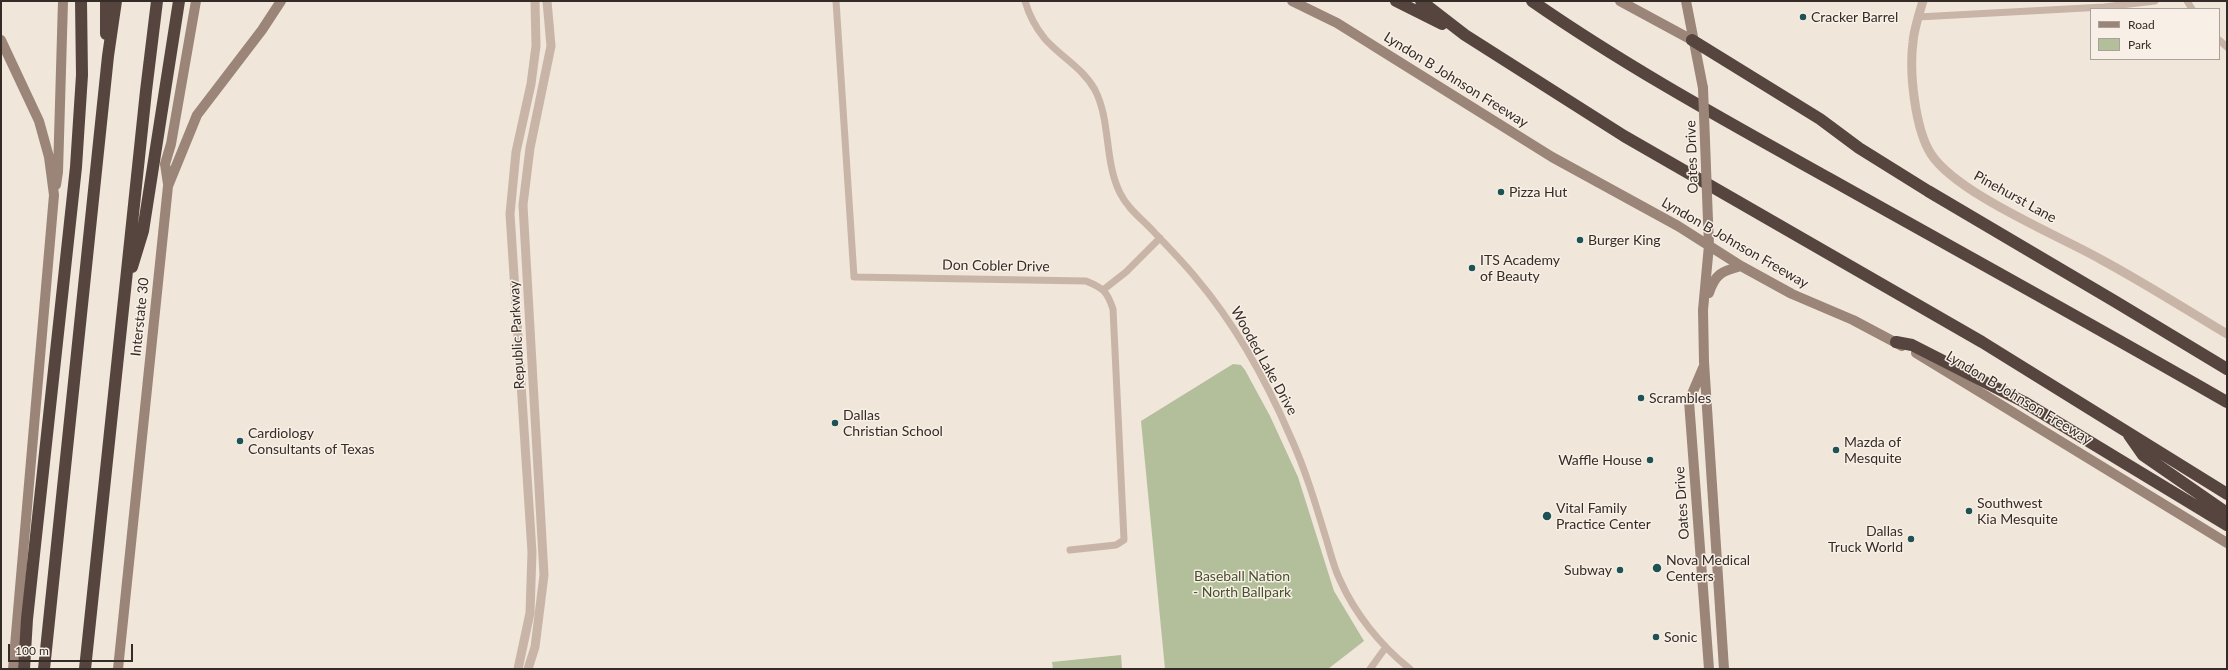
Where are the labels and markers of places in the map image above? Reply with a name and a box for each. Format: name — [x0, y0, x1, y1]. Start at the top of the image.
place label: Cracker Barrel — [1811, 9, 1898, 25]
marker: Cracker Barrel — [1798, 12, 1808, 22]
place label: Pizza Hut — [1509, 184, 1567, 200]
marker: Pizza Hut — [1496, 187, 1506, 197]
place label: Burger King — [1588, 232, 1661, 248]
marker: Burger King — [1575, 235, 1585, 245]
place label: ITS Academy of Beauty — [1480, 252, 1560, 284]
marker: ITS Academy of Beauty — [1467, 263, 1477, 273]
place label: Scrambles — [1649, 390, 1711, 406]
marker: Scrambles — [1636, 393, 1646, 403]
place label: Dallas Christian School — [843, 407, 943, 440]
marker: Dallas Christian School — [830, 418, 840, 428]
place label: Cardiology Consultants of Texas — [248, 425, 375, 458]
place label: Mazda of Mesquite — [1844, 434, 1902, 466]
marker: Cardiology Consultants of Texas — [235, 436, 245, 446]
marker: Mazda of Mesquite — [1831, 445, 1841, 455]
place label: Waffle House — [1558, 452, 1642, 468]
marker: Waffle House — [1645, 455, 1655, 465]
place label: Southwest Kia Mesquite — [1977, 495, 2058, 528]
place label: Vital Family Practice Center — [1556, 500, 1651, 532]
marker: Southwest Kia Mesquite — [1964, 506, 1974, 516]
marker: Vital Family Practice Center — [1541, 510, 1553, 522]
place label: Dallas Truck World — [1828, 523, 1903, 556]
marker: Dallas Truck World — [1906, 534, 1916, 544]
place label: Nova Medical Centers — [1666, 552, 1750, 584]
place label: Subway — [1564, 562, 1612, 578]
marker: Nova Medical Centers — [1651, 562, 1663, 574]
marker: Subway — [1615, 565, 1625, 575]
place label: Sonic — [1664, 629, 1697, 645]
marker: Sonic — [1651, 632, 1661, 642]

